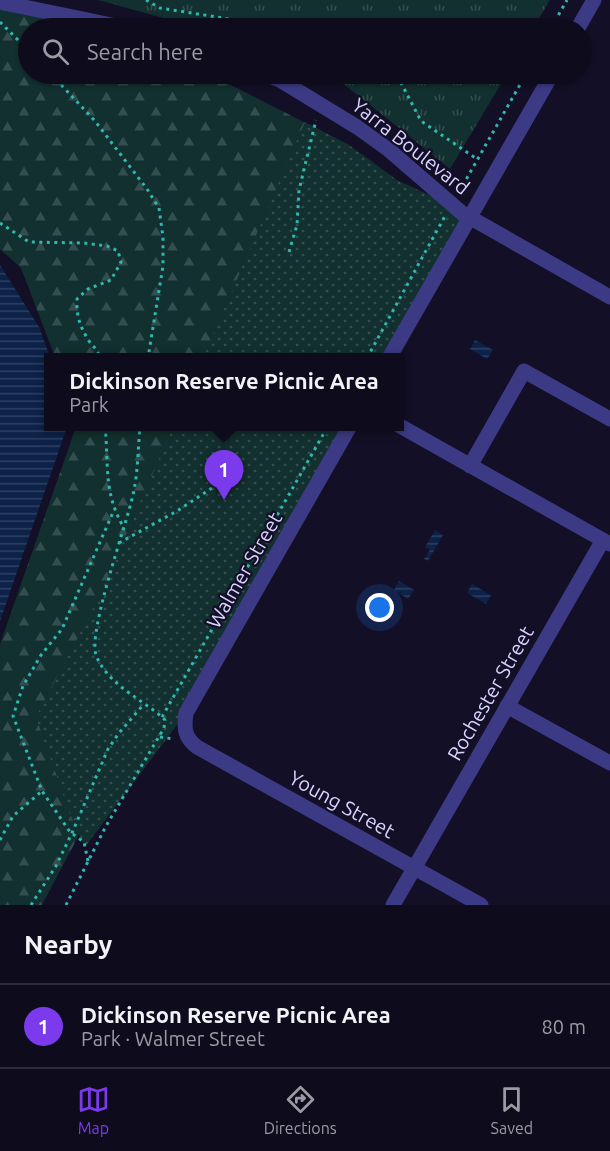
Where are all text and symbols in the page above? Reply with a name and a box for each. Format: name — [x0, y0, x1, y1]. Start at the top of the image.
search box — [18, 18, 592, 84]
icon: search — [39, 35, 72, 68]
text: Search here — [87, 39, 203, 64]
street label: Yarra Boulevard — [348, 93, 474, 199]
popup — [44, 353, 404, 431]
text: Dickinson Reserve Picnic Area — [69, 368, 379, 393]
text: Park — [69, 393, 109, 416]
pin: 1 — [204, 450, 244, 500]
street label: Walmer Street — [202, 508, 287, 632]
your location — [365, 593, 394, 622]
street label: Rochester Street — [442, 622, 538, 764]
street label: Young Street — [285, 766, 399, 843]
text: Nearby — [24, 930, 112, 959]
text: Dickinson Reserve Picnic Area — [81, 1002, 391, 1027]
text: 1 — [38, 1015, 49, 1038]
text: 80 m — [542, 1015, 586, 1038]
text: Park · Walmer Street — [81, 1027, 265, 1050]
tab: Map — [77, 1083, 110, 1137]
tab: Directions — [264, 1083, 337, 1137]
tab: Saved — [491, 1083, 533, 1137]

